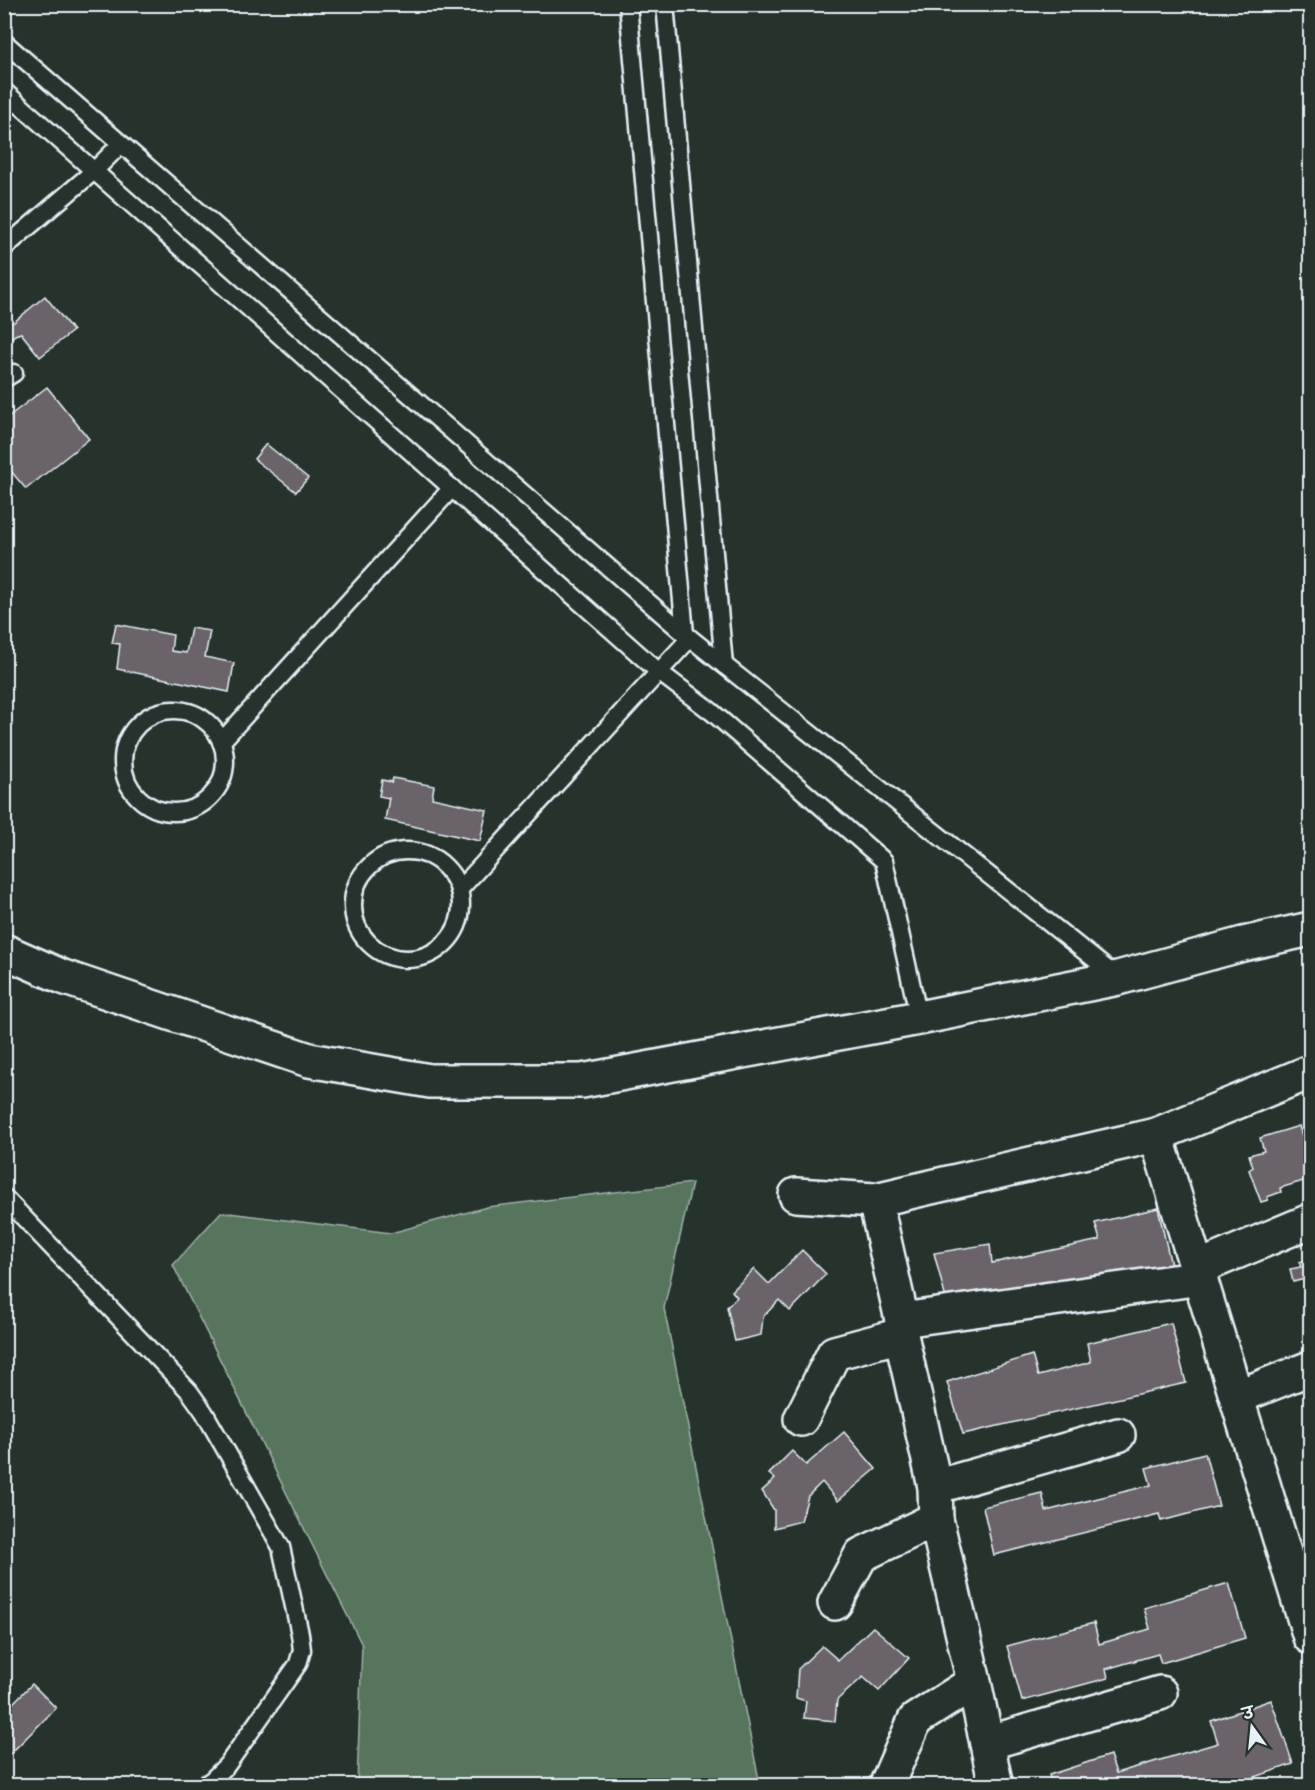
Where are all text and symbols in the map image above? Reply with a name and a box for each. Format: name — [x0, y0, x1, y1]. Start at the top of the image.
north arrow — [1222, 1697, 1282, 1757]
text: उ — [1239, 1702, 1257, 1725]

